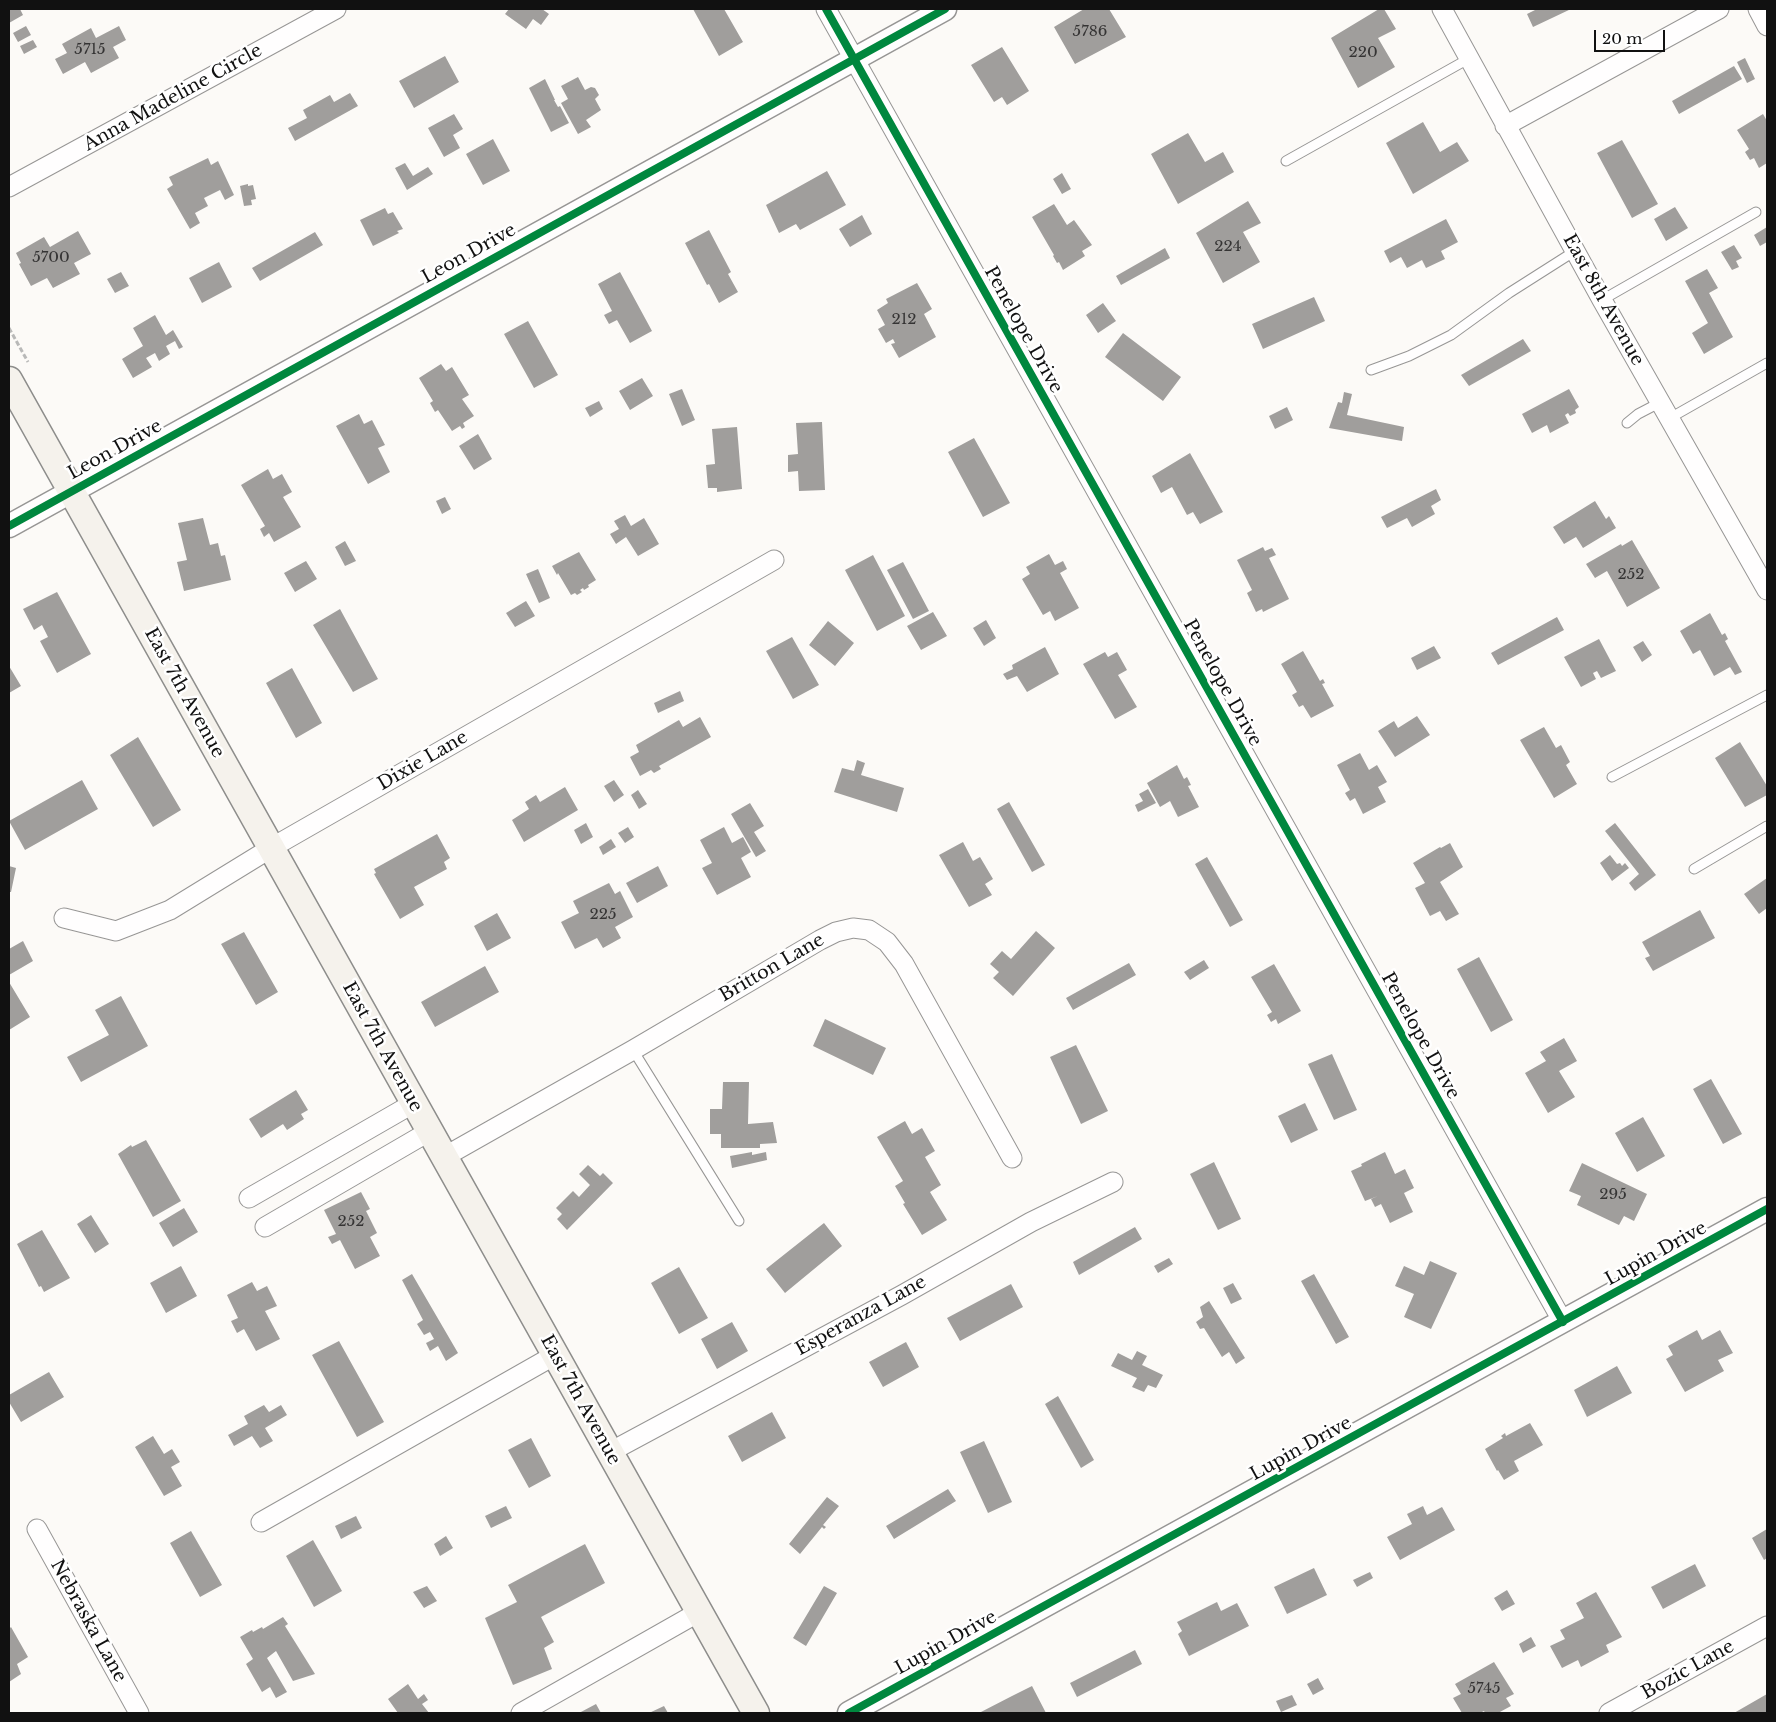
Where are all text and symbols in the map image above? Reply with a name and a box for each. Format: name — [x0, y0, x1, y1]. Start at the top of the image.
scale bar — [1596, 20, 1667, 52]
house number: 5786 — [1073, 23, 1107, 41]
text: 20 m — [1602, 29, 1642, 48]
street label: Anna Madeline Circle — [80, 40, 266, 156]
house number: 5715 — [74, 41, 106, 59]
house number: 220 — [1348, 44, 1378, 62]
street label: Leon Drive — [418, 219, 520, 289]
street label: East 8th Avenue — [1558, 230, 1648, 370]
house number: 224 — [1214, 238, 1242, 256]
house number: 5700 — [32, 249, 70, 267]
street label: Penelope Drive — [979, 263, 1067, 397]
house number: 212 — [891, 311, 917, 329]
street label: Leon Drive — [64, 415, 166, 485]
house number: 252 — [1618, 566, 1644, 584]
street label: Penelope Drive — [1178, 616, 1266, 750]
street label: East 7th Avenue — [139, 624, 229, 762]
street label: Dixie Lane — [374, 727, 472, 795]
house number: 225 — [590, 906, 616, 924]
street label: Britton Lane — [716, 929, 828, 1007]
street label: Penelope Drive — [1376, 969, 1464, 1103]
street label: East 7th Avenue — [337, 978, 427, 1116]
house number: 295 — [1599, 1186, 1627, 1204]
house number: 252 — [338, 1213, 364, 1231]
street label: Lupin Drive — [1602, 1217, 1710, 1291]
street label: Esperanza Lane — [792, 1271, 930, 1361]
street label: East 7th Avenue — [535, 1331, 625, 1469]
street label: Lupin Drive — [1247, 1412, 1355, 1486]
street label: Nebraska Lane — [45, 1556, 131, 1686]
street label: Lupin Drive — [892, 1606, 1000, 1680]
street label: Bozic Lane — [1638, 1636, 1738, 1704]
house number: 5745 — [1467, 1680, 1501, 1698]

